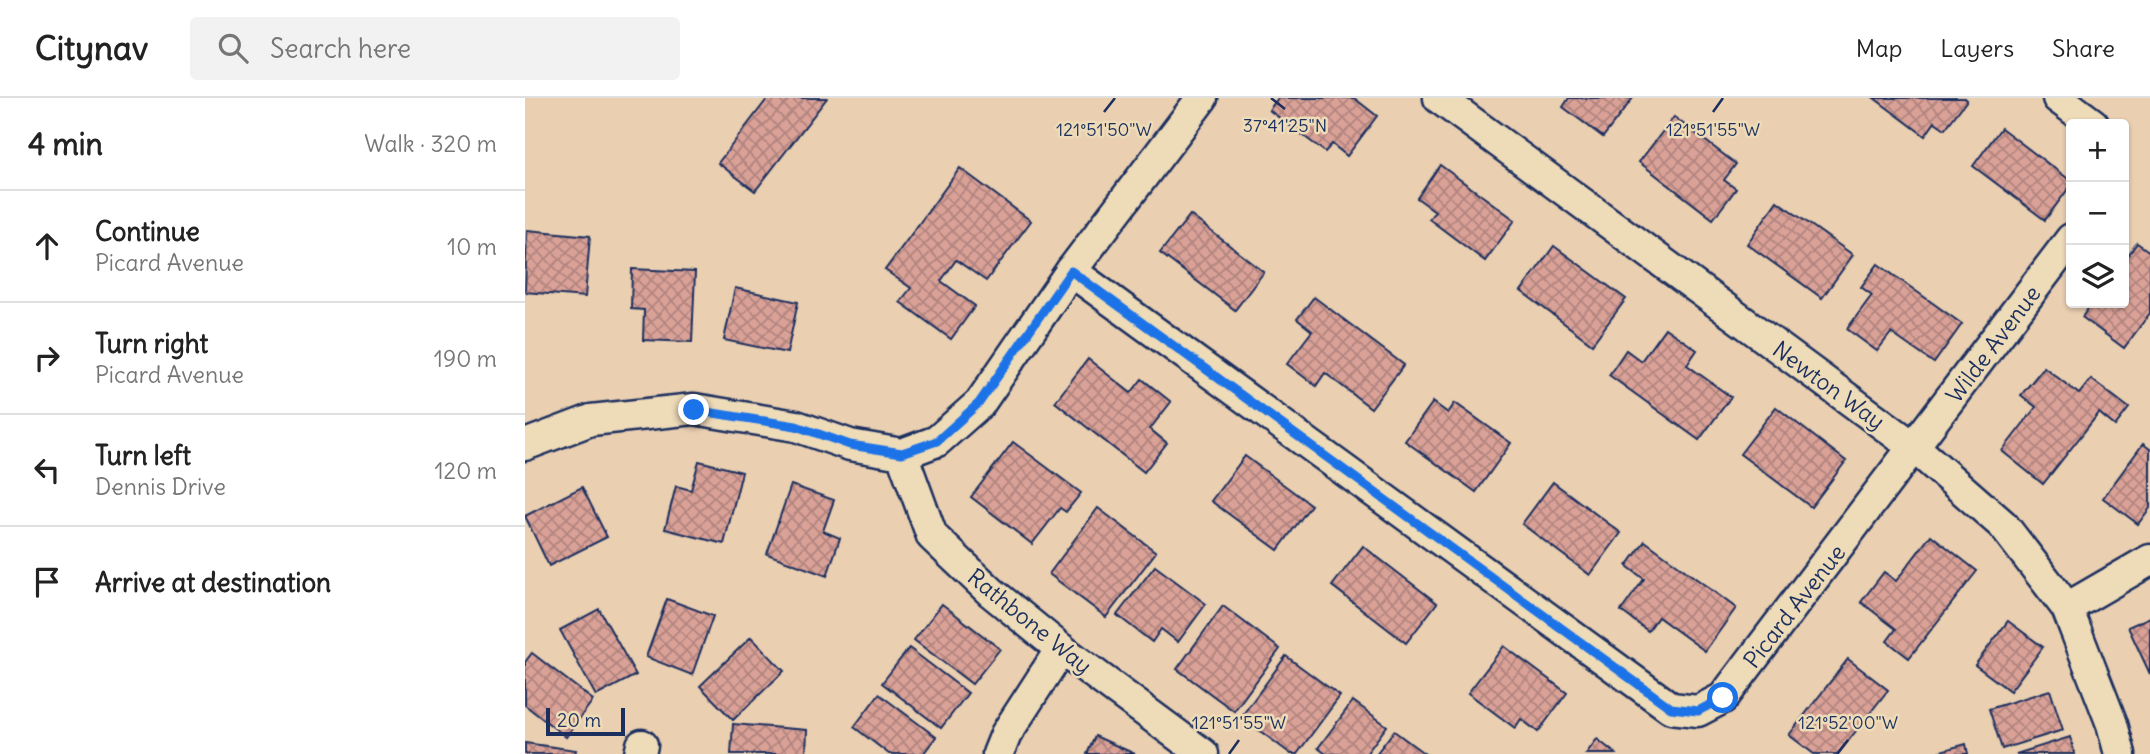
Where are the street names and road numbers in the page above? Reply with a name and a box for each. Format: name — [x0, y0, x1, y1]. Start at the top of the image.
street label: Wilde Avenue — [1939, 280, 2047, 408]
street label: Newton Way — [1767, 335, 1891, 435]
street label: Picard Avenue — [1737, 538, 1851, 674]
street label: Rathbone Way — [962, 562, 1098, 680]

